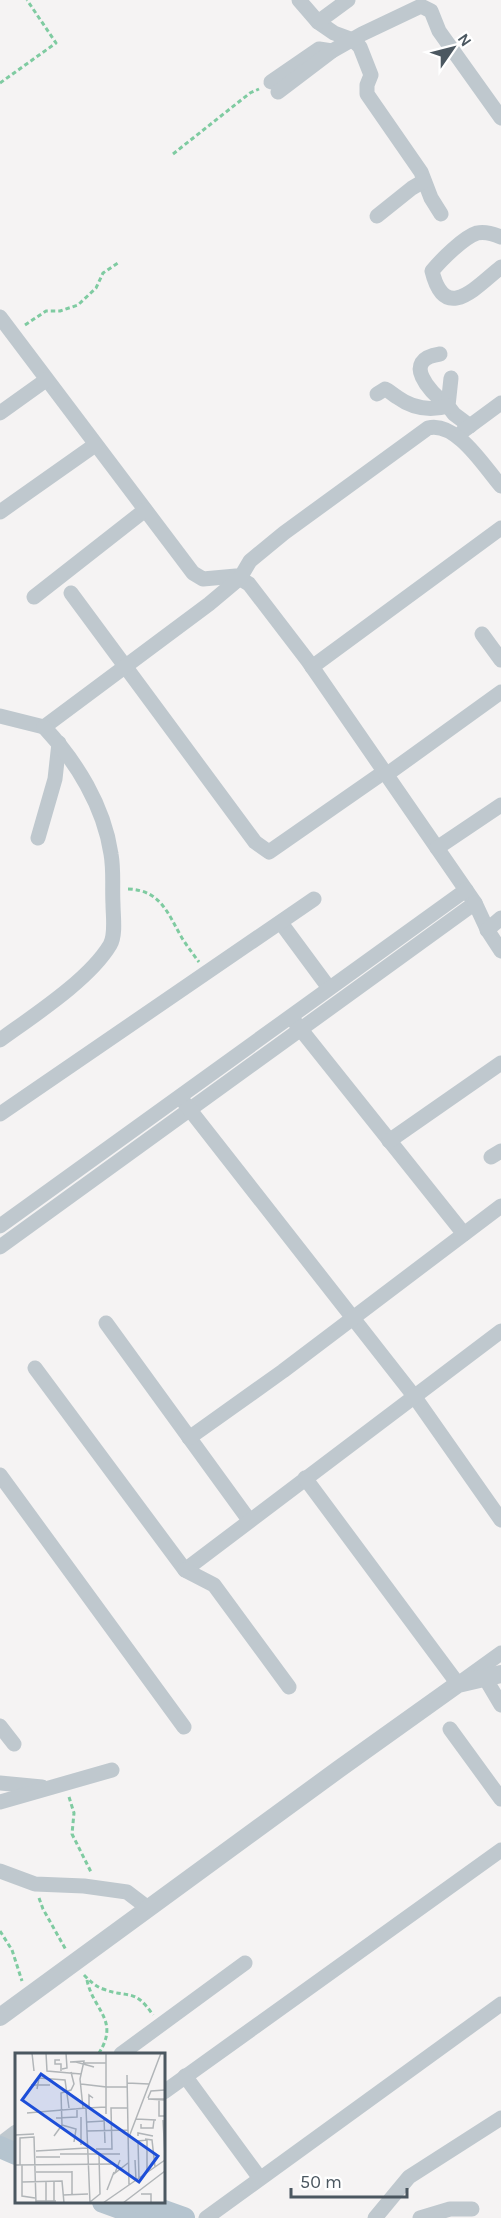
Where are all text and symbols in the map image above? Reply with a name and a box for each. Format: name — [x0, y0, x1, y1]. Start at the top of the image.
north arrow — [423, 18, 483, 78]
text: N — [454, 30, 476, 50]
inset map — [15, 2053, 165, 2203]
scale bar — [291, 2161, 406, 2199]
text: 50 m — [300, 2171, 342, 2193]

